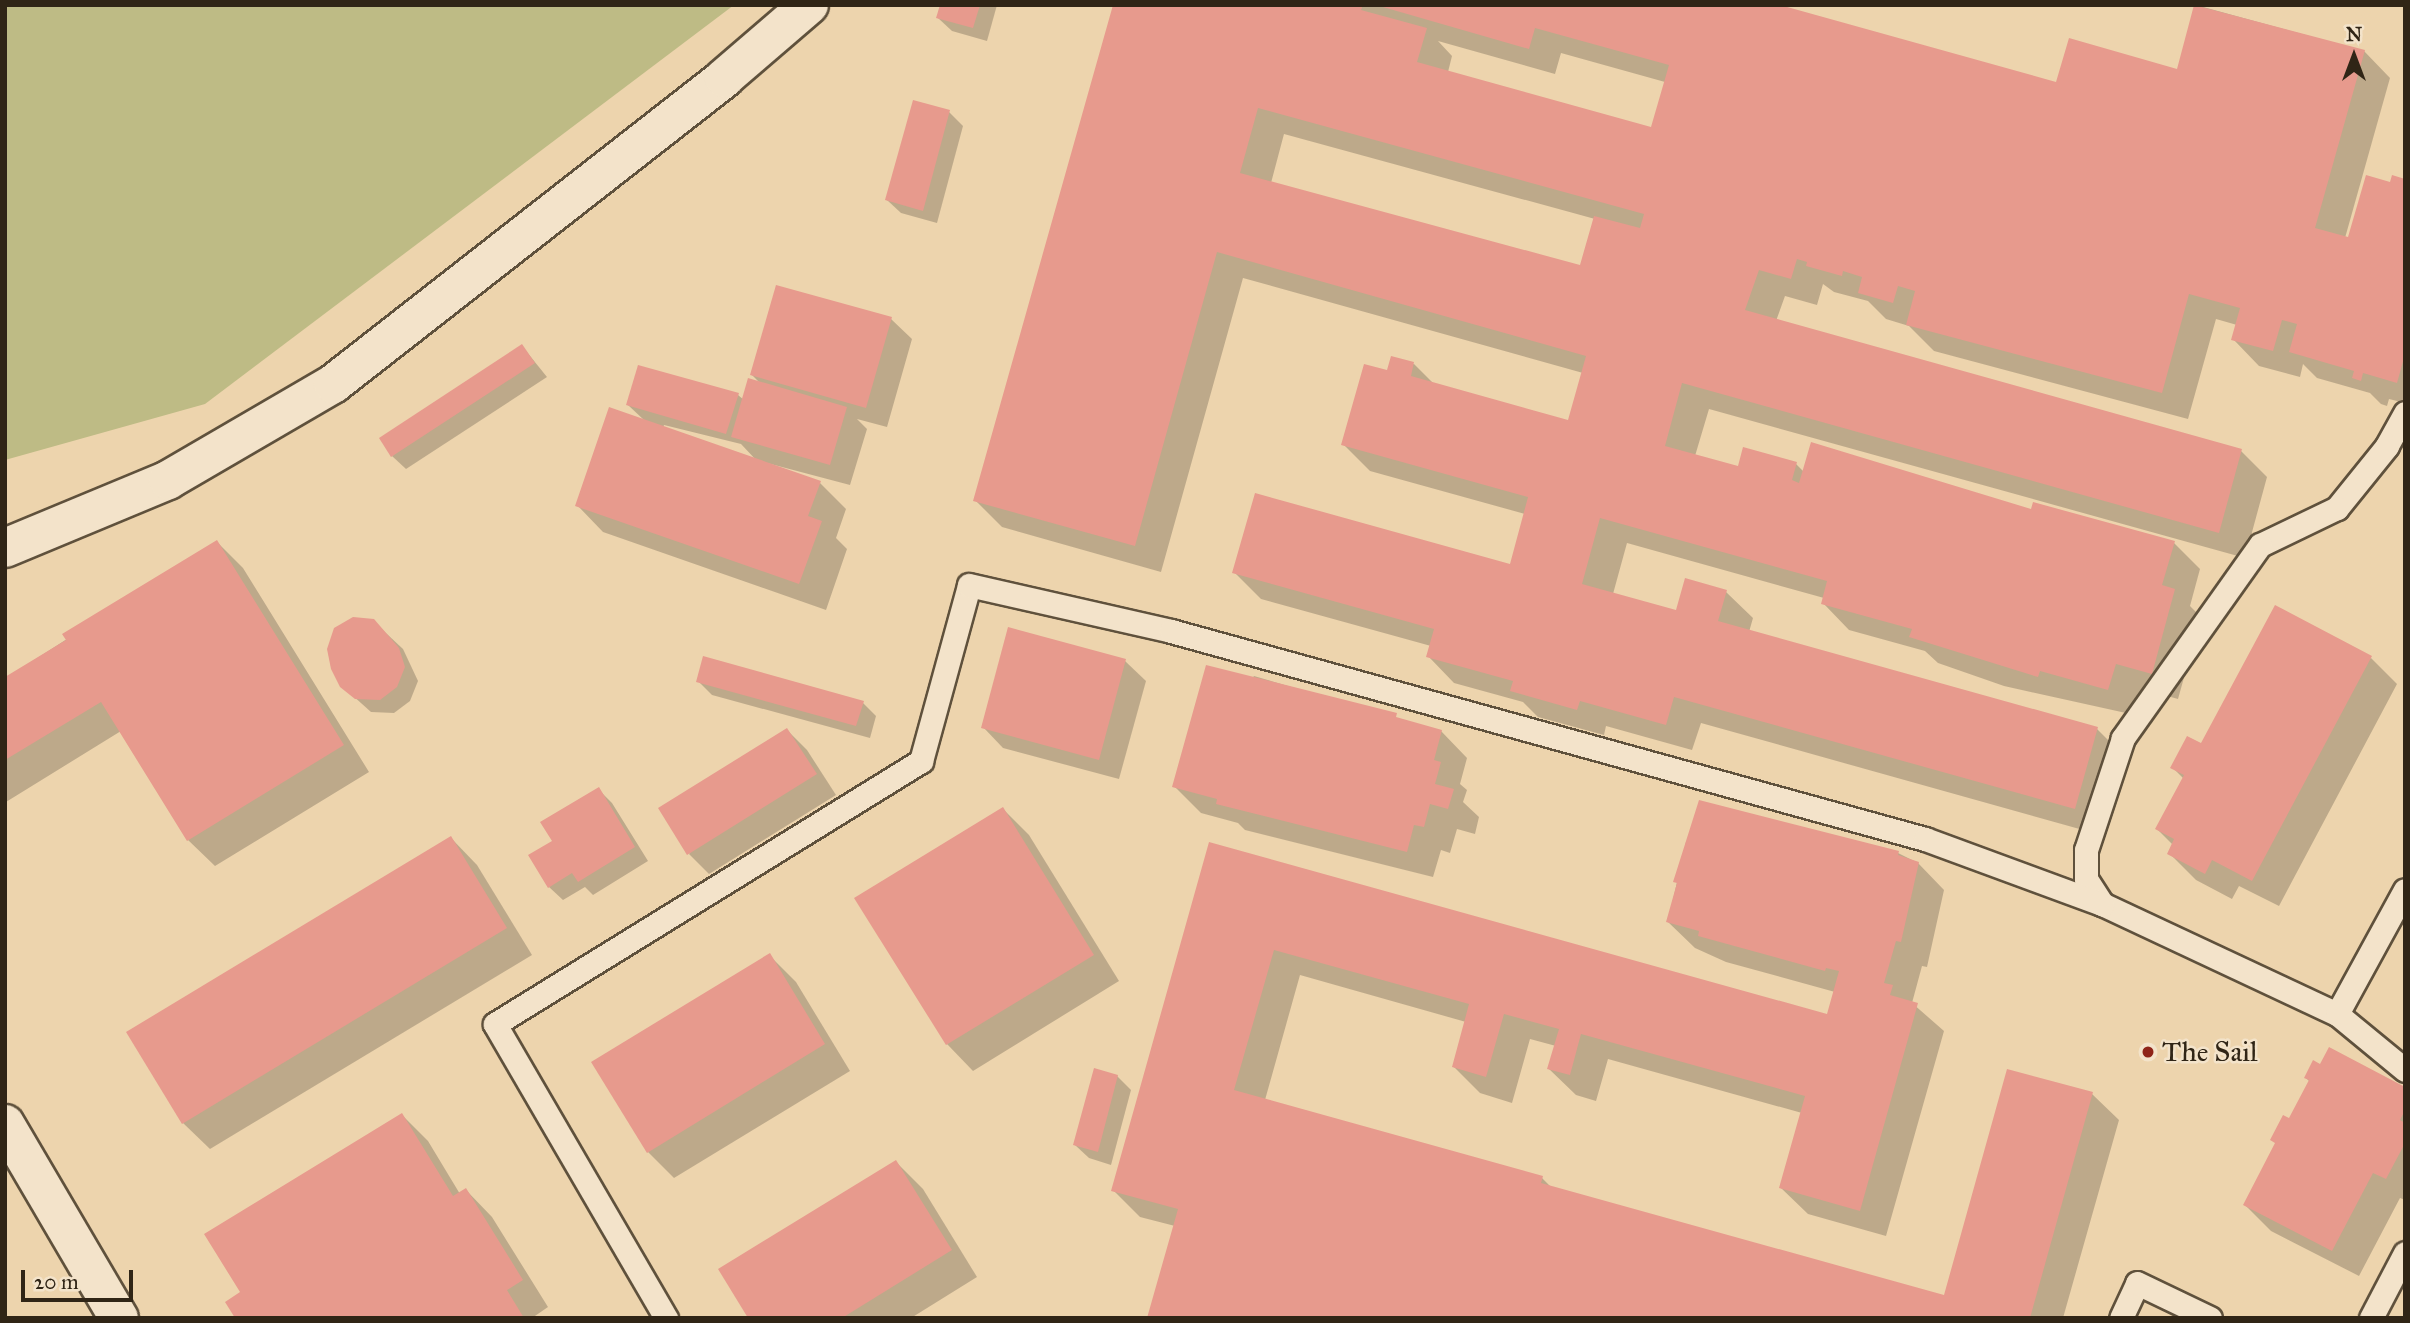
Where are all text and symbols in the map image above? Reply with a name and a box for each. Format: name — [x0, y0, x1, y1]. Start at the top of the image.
north arrow — [2319, 21, 2389, 91]
text: N — [2346, 23, 2362, 46]
place label: The Sail — [2162, 1035, 2258, 1069]
marker: The Sail — [2140, 1044, 2156, 1060]
scale bar — [24, 1256, 136, 1300]
text: 20 m — [34, 1269, 79, 1295]

